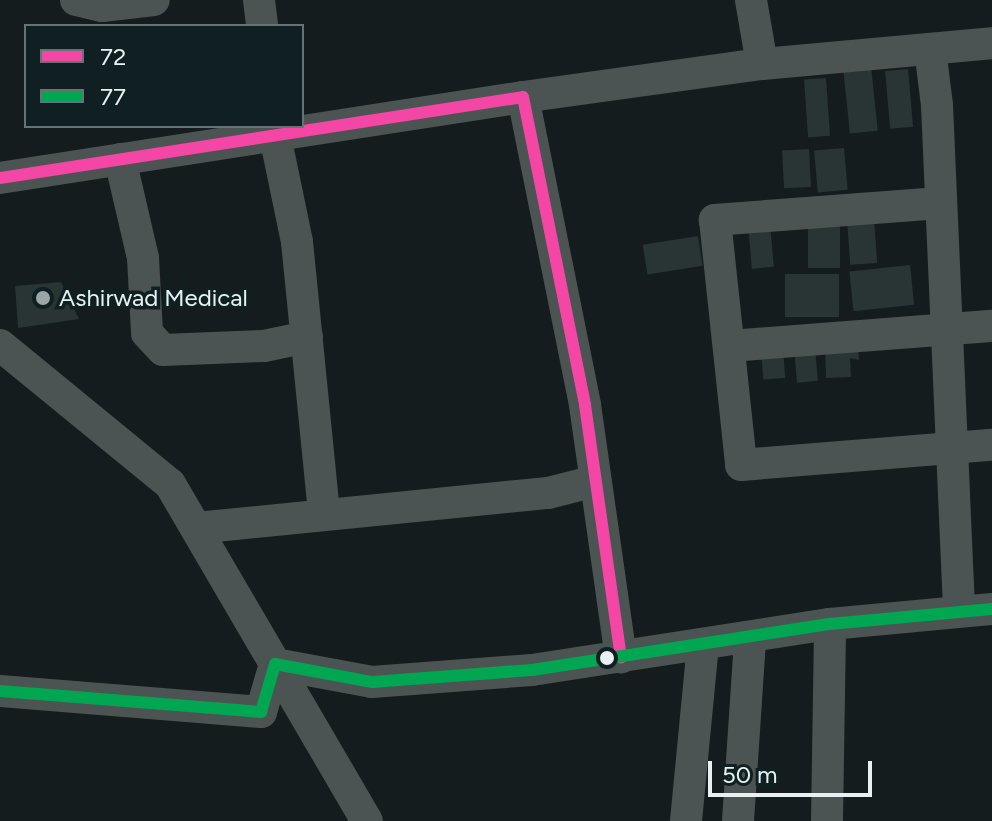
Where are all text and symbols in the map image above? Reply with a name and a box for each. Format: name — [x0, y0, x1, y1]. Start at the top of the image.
legend — [24, 24, 304, 128]
text: 72 — [100, 42, 126, 71]
text: 77 — [100, 82, 126, 111]
place label: Ashirwad Medical — [59, 284, 248, 312]
marker: Ashirwad Medical — [34, 289, 52, 307]
unlabelled marker — [599, 650, 615, 666]
scale bar — [712, 745, 876, 795]
text: 50 m — [722, 760, 778, 789]

